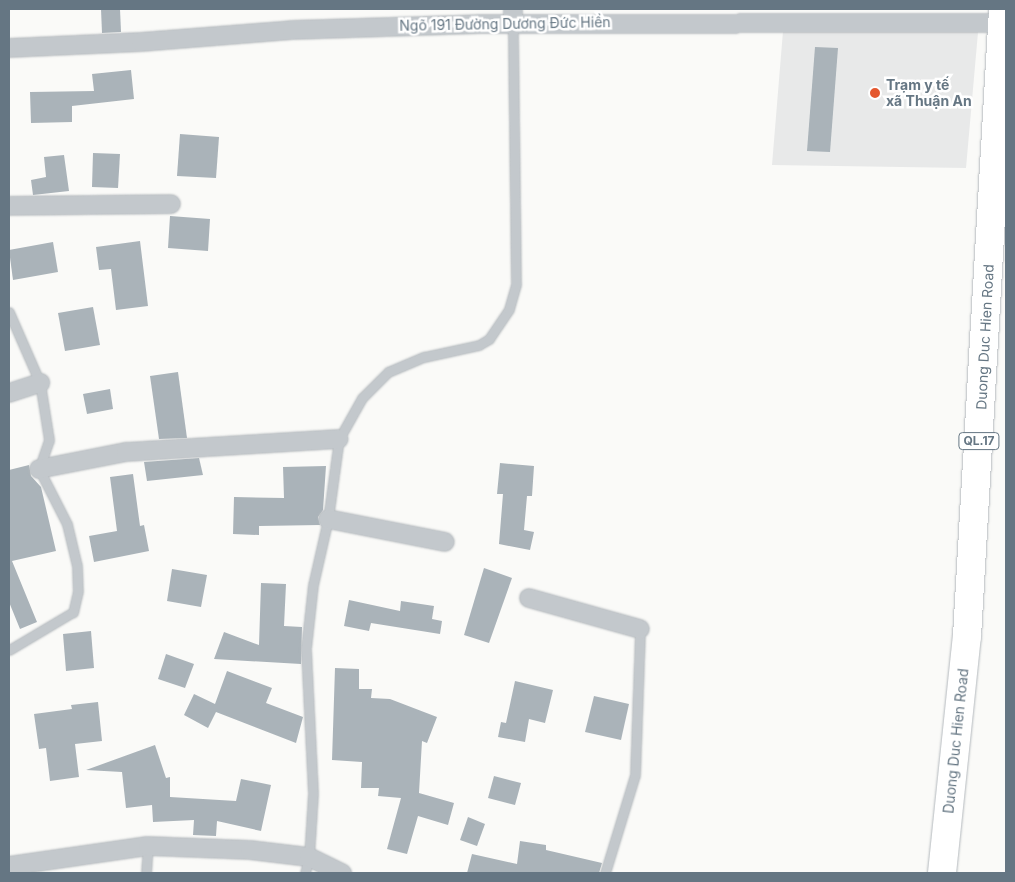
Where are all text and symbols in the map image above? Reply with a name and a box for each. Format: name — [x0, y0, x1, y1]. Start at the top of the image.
street label: Ngõ 191 Đường Dương Đức Hiền — [399, 14, 611, 34]
place label: Trạm y tế xã Thuận An — [886, 77, 972, 110]
marker: Trạm y tế xã Thuận An — [868, 86, 882, 100]
street label: Duong Duc Hien Road — [973, 264, 997, 410]
road number: QL.17 — [958, 432, 1000, 451]
street label: Duong Duc Hien Road — [940, 668, 972, 814]

